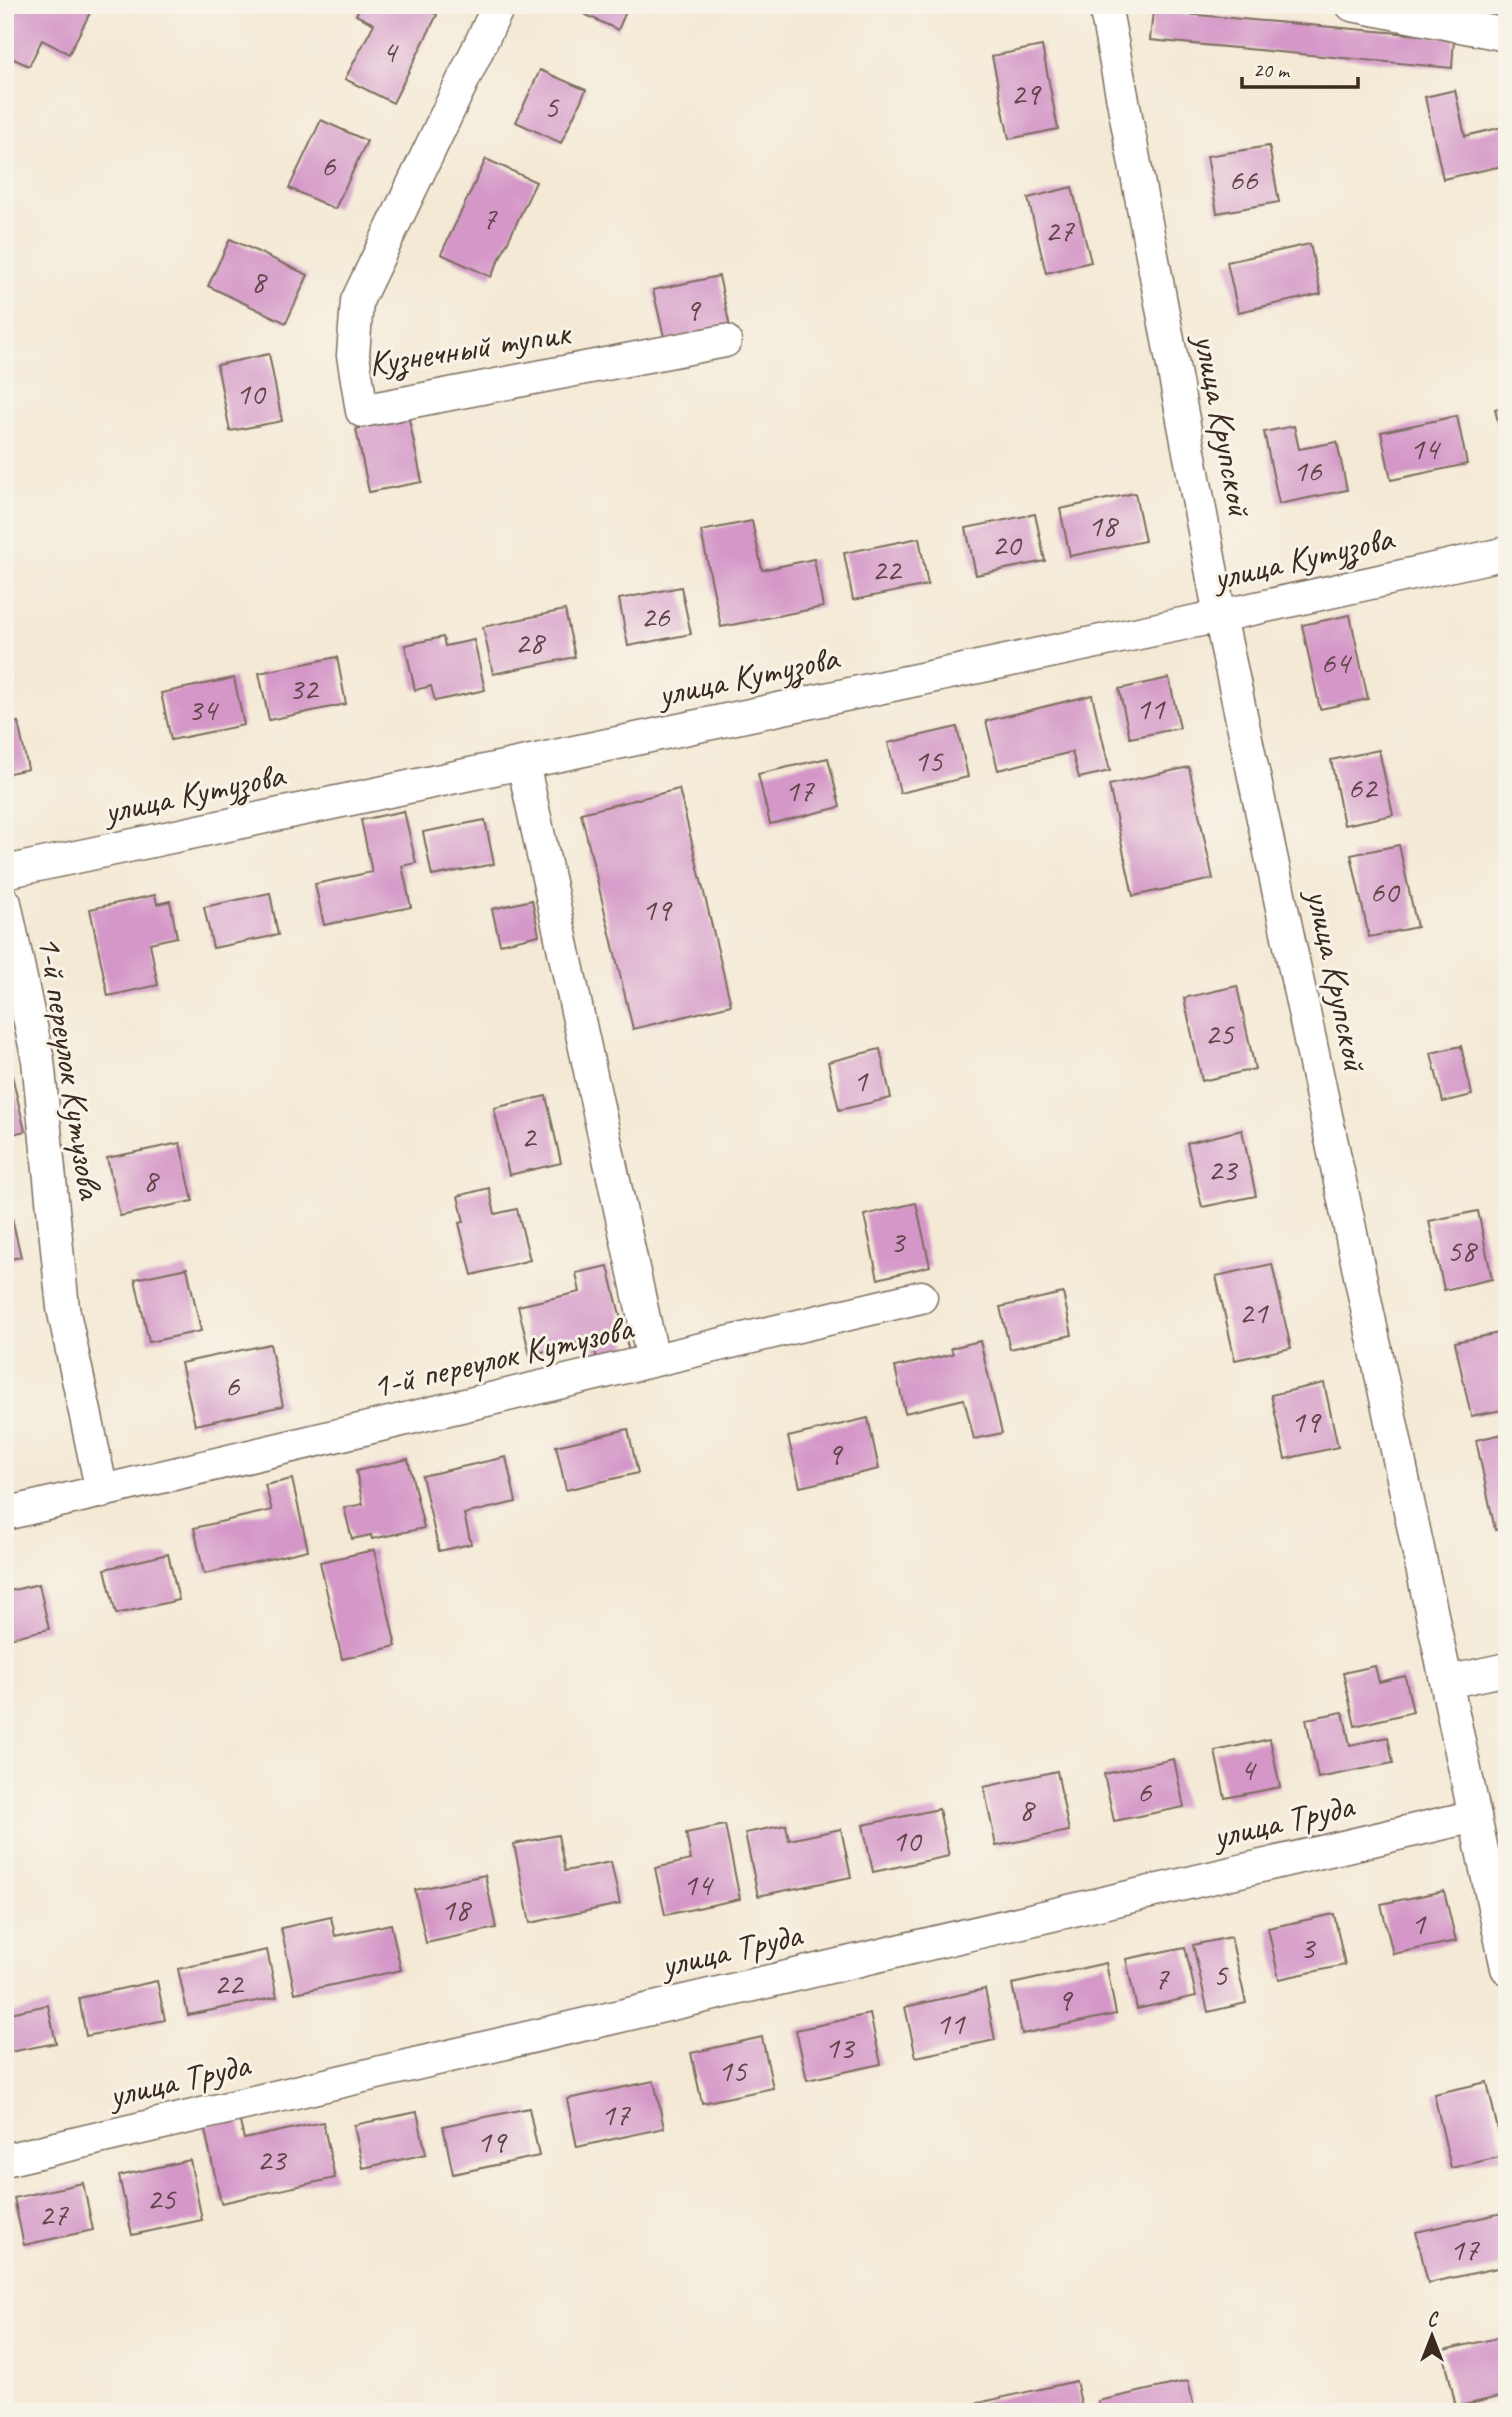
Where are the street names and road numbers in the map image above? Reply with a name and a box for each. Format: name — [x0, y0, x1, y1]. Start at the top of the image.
street label: Кузнечный тупик — [365, 310, 575, 386]
street label: улица Крупской — [1183, 329, 1263, 522]
street label: улица Кутузова — [1207, 515, 1400, 601]
street label: улица Кутузова — [652, 634, 845, 717]
street label: улица Кутузова — [98, 751, 291, 834]
street label: улица Крупской — [1295, 884, 1379, 1077]
street label: 1-й переулок Кутузова — [27, 932, 113, 1203]
street label: 1-й переулок Кутузова — [368, 1305, 638, 1409]
street label: улица Труда — [1207, 1783, 1359, 1859]
street label: улица Труда — [655, 1912, 807, 1988]
street label: улица Труда — [103, 2042, 255, 2118]

